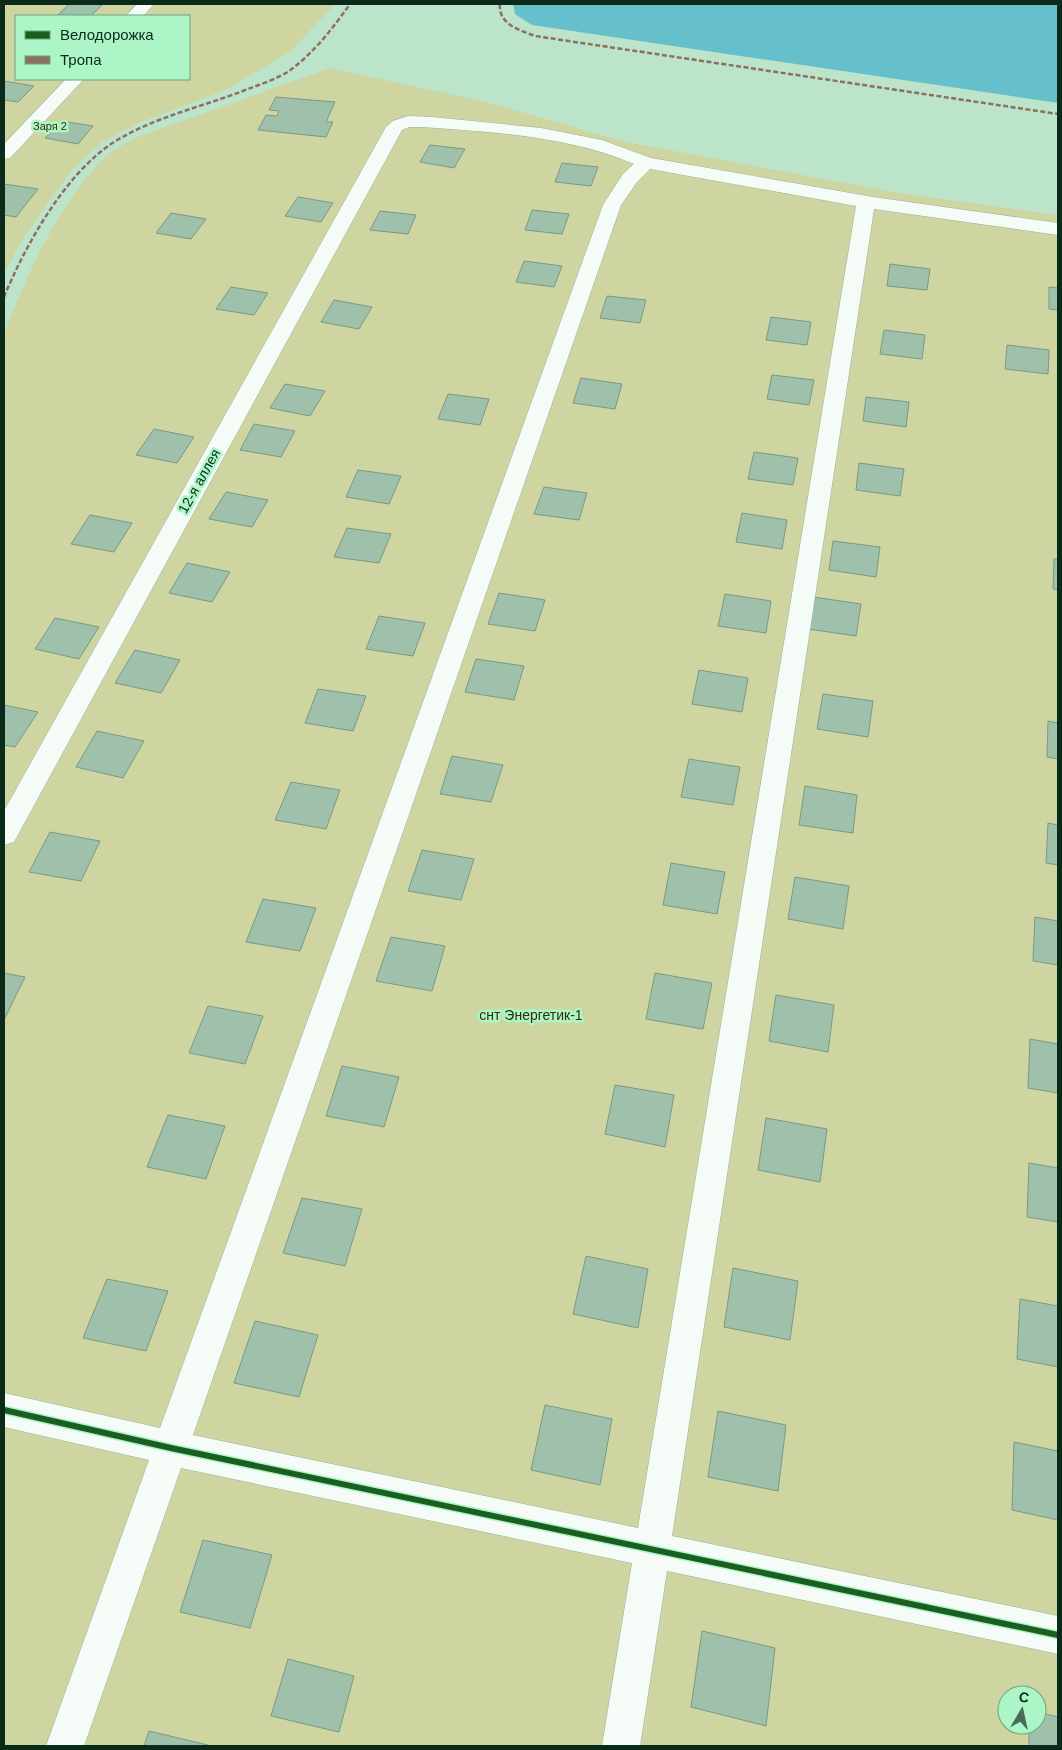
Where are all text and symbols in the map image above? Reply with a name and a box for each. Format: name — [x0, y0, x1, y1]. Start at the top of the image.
legend — [15, 15, 190, 80]
text: Велодорожка — [60, 26, 154, 43]
text: Тропа — [60, 51, 102, 68]
park label: Заря 2 — [33, 120, 67, 132]
street label: 12-я аллея — [175, 446, 223, 516]
park label: снт Энергетик-1 — [479, 1007, 583, 1023]
north arrow — [997, 1685, 1047, 1735]
text: С — [1018, 1688, 1030, 1706]

